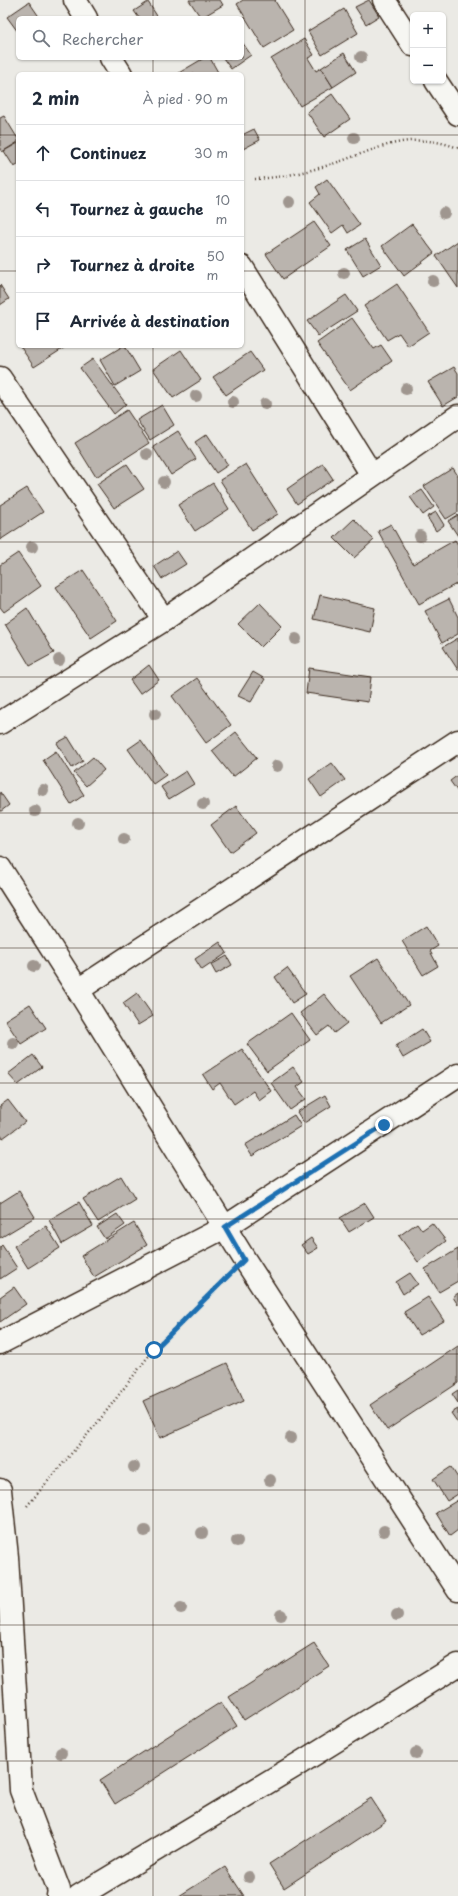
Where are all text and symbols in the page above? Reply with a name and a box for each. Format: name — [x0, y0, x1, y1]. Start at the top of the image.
map controls — [410, 12, 446, 84]
button: + — [410, 12, 446, 48]
search box — [16, 16, 244, 60]
icon: search — [30, 27, 52, 49]
text: Rechercher — [62, 27, 143, 50]
button: − — [410, 48, 446, 84]
text: 2 min — [32, 85, 79, 111]
text: À pied · 90 m — [143, 89, 228, 108]
text: Continuez — [70, 141, 146, 164]
icon: ahead — [32, 142, 54, 164]
text: 30 m — [194, 143, 228, 162]
text: 10 m — [216, 190, 230, 228]
text: Tournez à gauche — [70, 197, 204, 220]
icon: left — [32, 198, 54, 220]
text: 50 m — [207, 246, 224, 284]
text: Tournez à droite — [70, 253, 195, 276]
icon: right — [32, 254, 54, 276]
text: Arrivée à destination — [70, 309, 230, 332]
icon: arrive — [32, 310, 54, 332]
route end — [375, 1116, 393, 1134]
route start — [145, 1341, 163, 1359]

